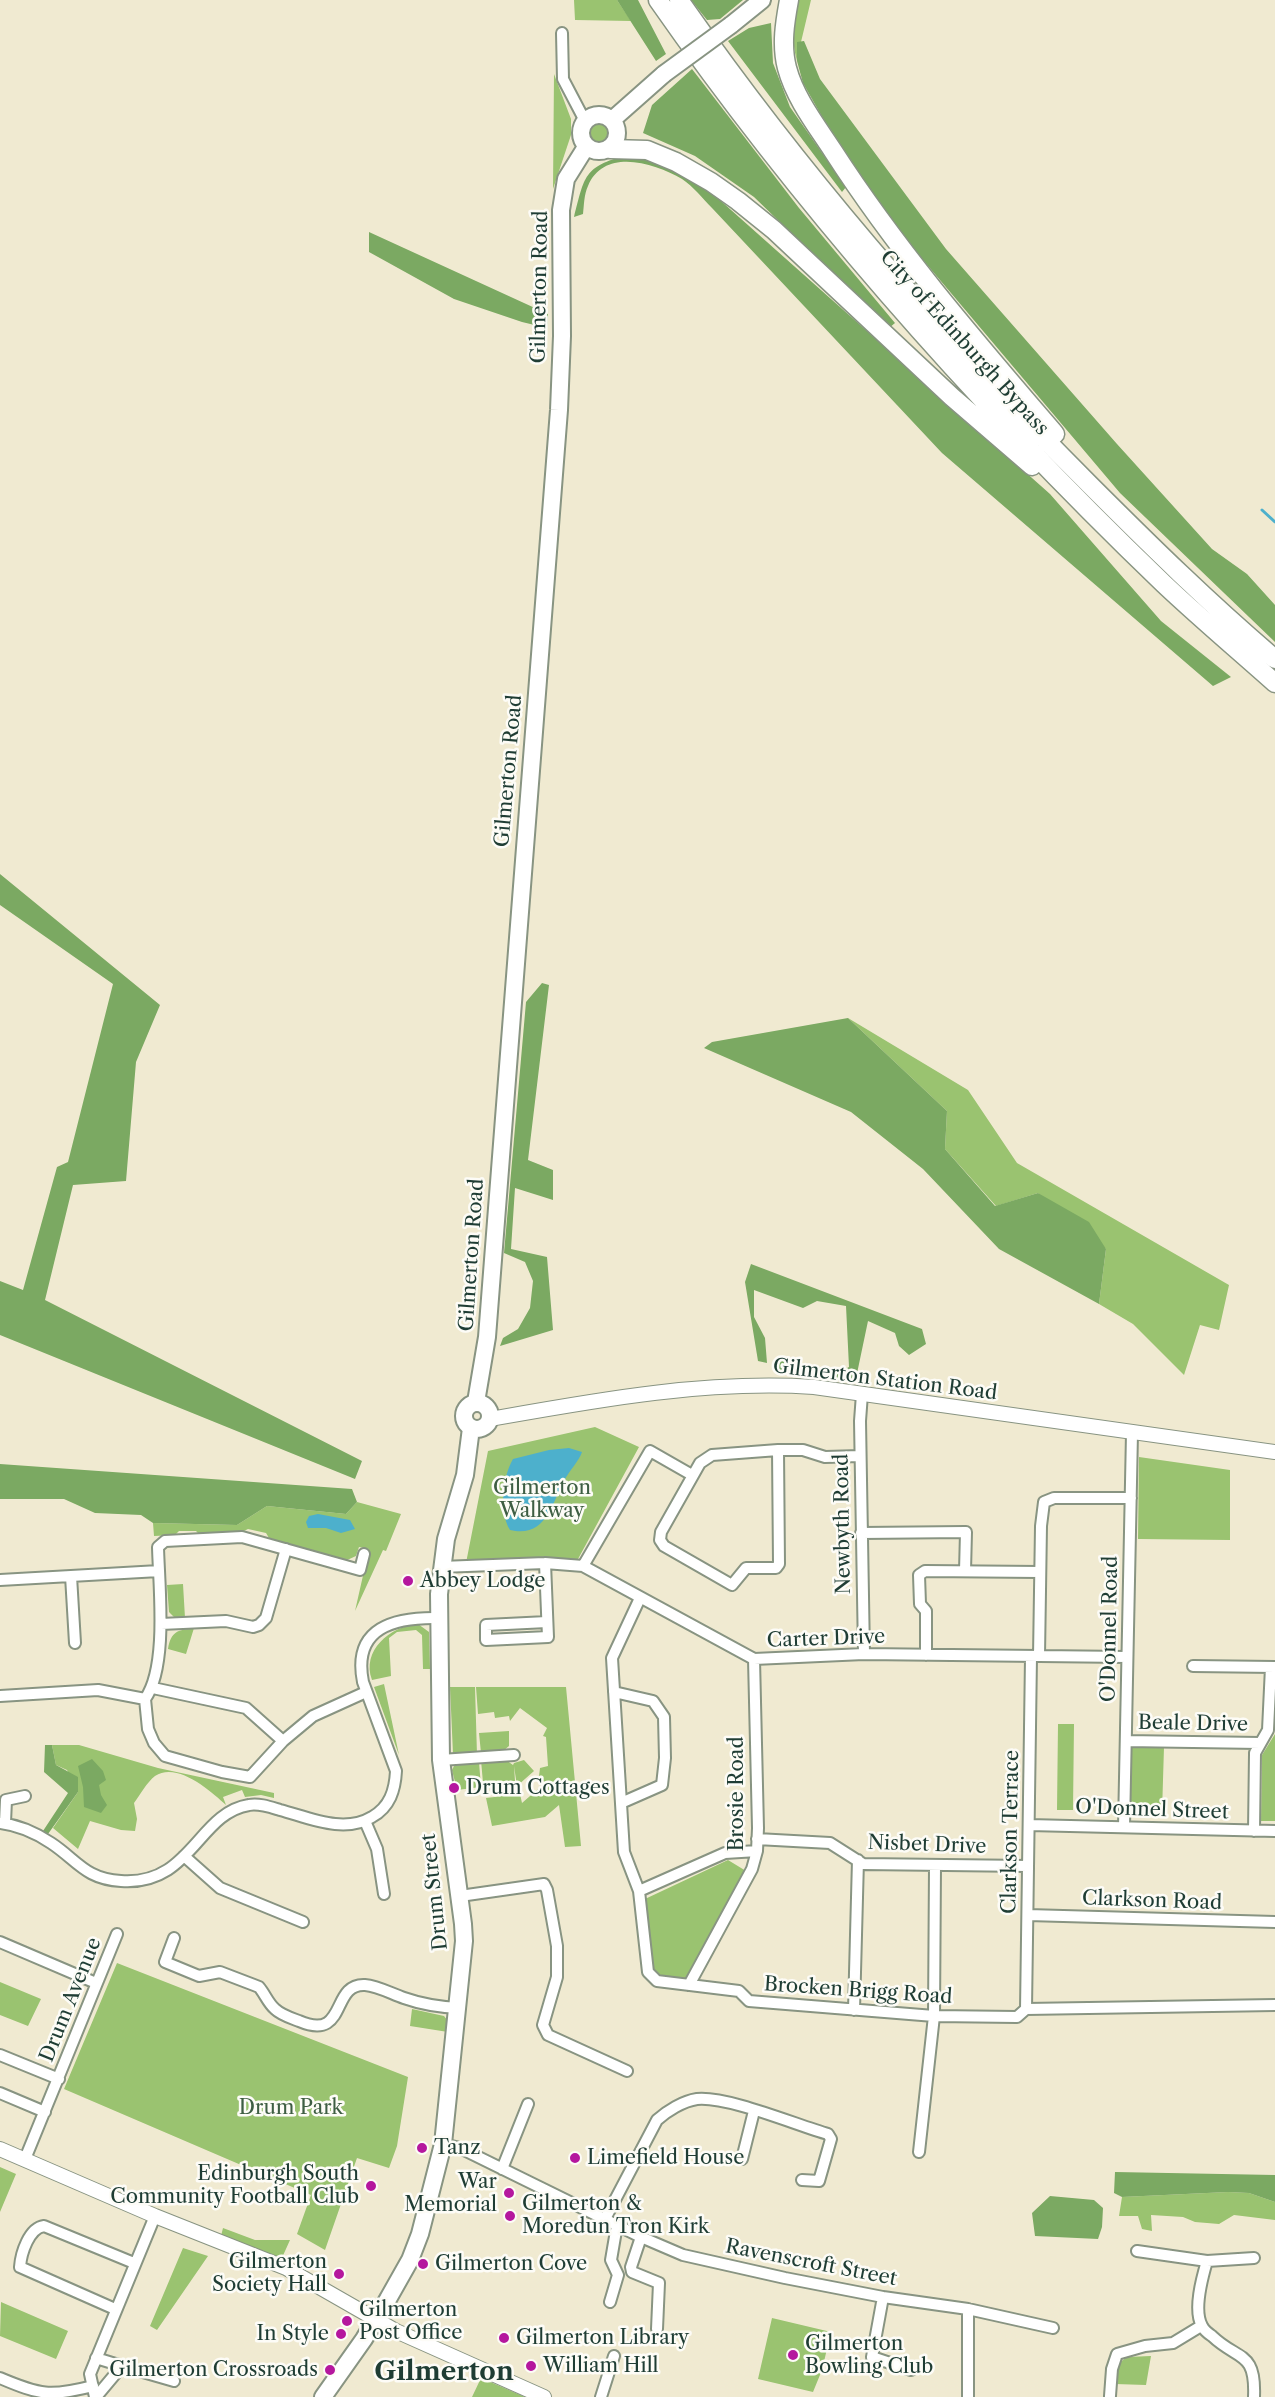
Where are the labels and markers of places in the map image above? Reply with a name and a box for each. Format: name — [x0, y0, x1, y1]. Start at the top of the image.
place label: Abbey Lodge — [420, 1569, 545, 1593]
marker: Abbey Lodge — [401, 1574, 415, 1588]
place label: Drum Cottages — [466, 1776, 610, 1800]
marker: Drum Cottages — [447, 1781, 461, 1795]
place label: Tanz — [434, 2136, 480, 2160]
marker: Tanz — [415, 2141, 429, 2155]
place label: Limefield House — [587, 2146, 744, 2170]
marker: Limefield House — [568, 2151, 582, 2165]
place label: Edinburgh South Community Football Club — [110, 2162, 359, 2209]
place label: War Memorial — [404, 2170, 497, 2217]
marker: Edinburgh South Community Football Club — [364, 2179, 378, 2193]
marker: War Memorial — [502, 2186, 516, 2200]
place label: Gilmerton & Moredun Tron Kirk — [522, 2192, 709, 2239]
marker: Gilmerton & Moredun Tron Kirk — [503, 2209, 517, 2223]
place label: Gilmerton Society Hall — [212, 2250, 327, 2297]
place label: Gilmerton Cove — [435, 2252, 587, 2276]
marker: Gilmerton Cove — [416, 2257, 430, 2271]
marker: Gilmerton Society Hall — [332, 2267, 346, 2281]
place label: Gilmerton Post Office — [359, 2298, 463, 2345]
marker: Gilmerton Post Office — [340, 2314, 354, 2328]
place label: In Style — [256, 2322, 329, 2346]
place label: Gilmerton Library — [516, 2326, 689, 2350]
marker: In Style — [334, 2327, 348, 2341]
marker: Gilmerton Library — [497, 2331, 511, 2345]
place label: Gilmerton Bowling Club — [805, 2332, 933, 2379]
marker: Gilmerton Bowling Club — [786, 2348, 800, 2362]
place label: William Hill — [543, 2354, 659, 2378]
place label: Gilmerton Crossroads — [109, 2358, 318, 2382]
marker: William Hill — [524, 2359, 538, 2373]
marker: Gilmerton Crossroads — [323, 2363, 337, 2377]

